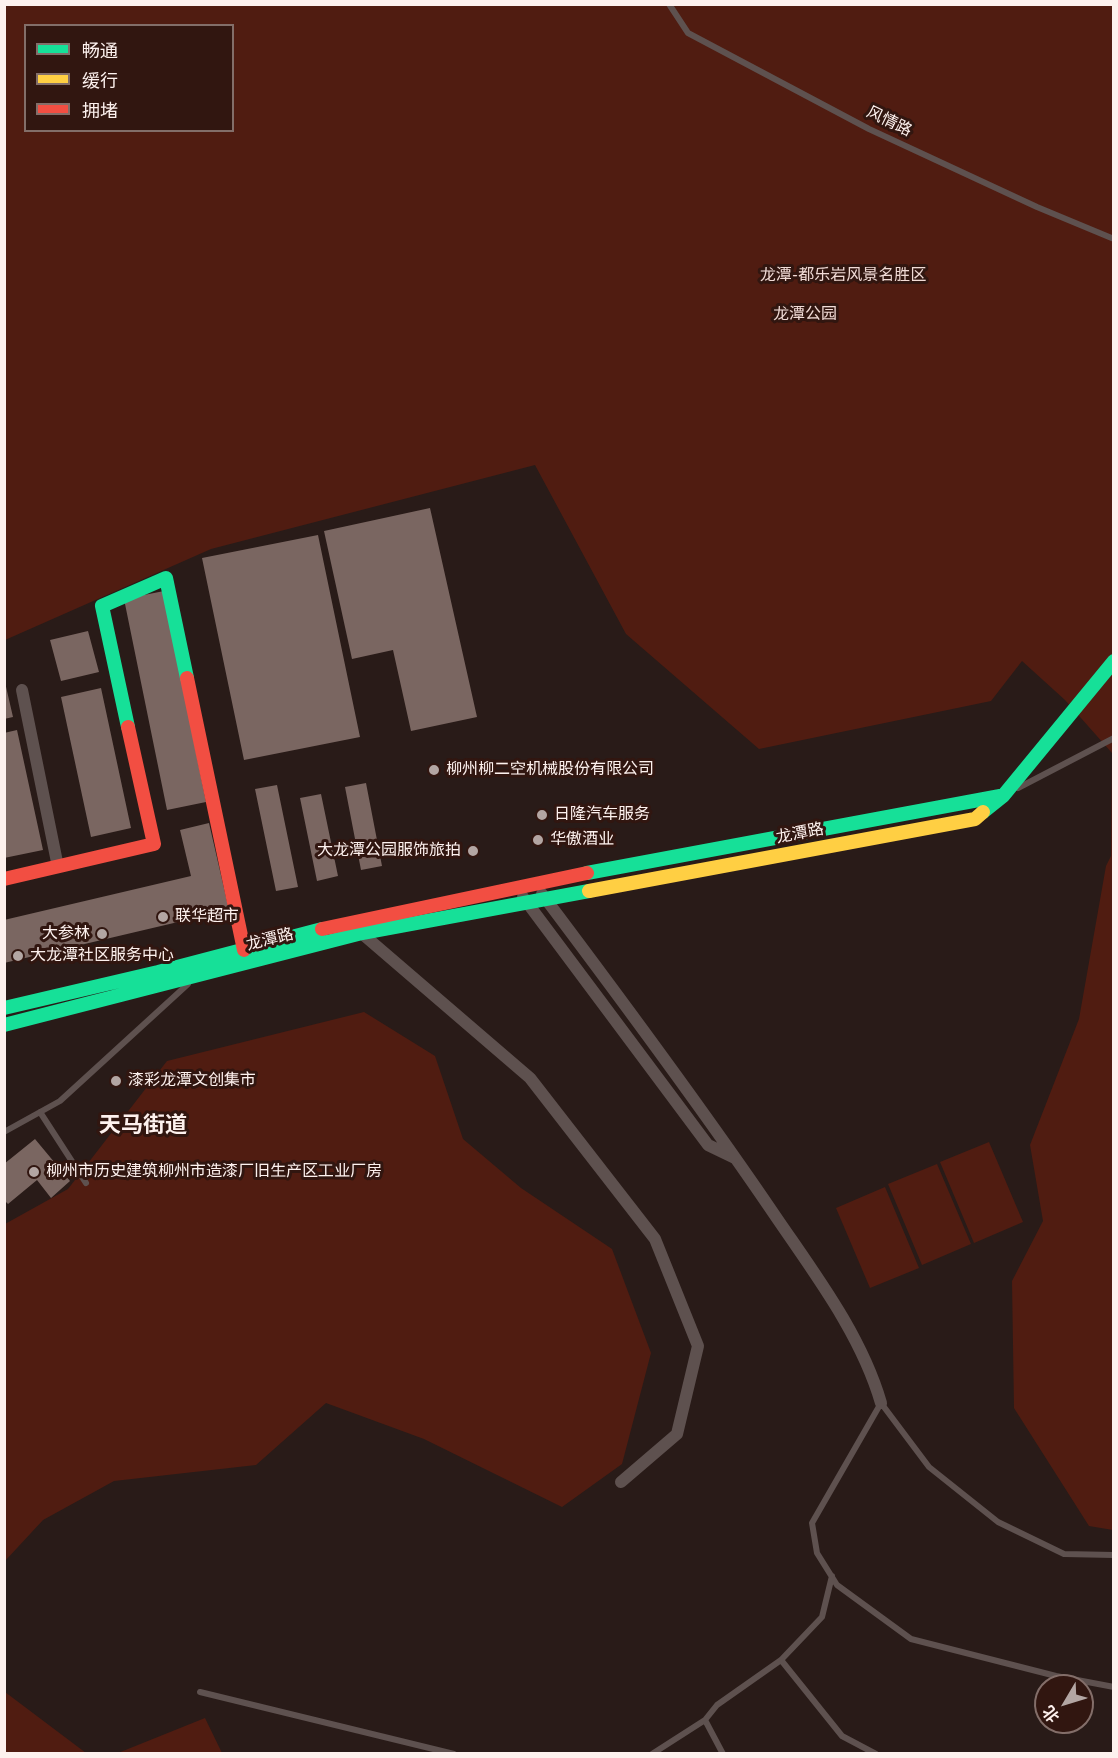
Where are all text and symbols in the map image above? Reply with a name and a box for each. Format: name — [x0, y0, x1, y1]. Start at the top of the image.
legend — [24, 24, 234, 132]
text: 畅通 — [82, 40, 118, 62]
text: 缓行 — [82, 70, 118, 92]
text: 拥堵 — [82, 100, 118, 122]
street label: 风情路 — [863, 103, 915, 141]
park label: 龙潭-都乐岩风景名胜区 — [760, 266, 926, 286]
park label: 龙潭公园 — [773, 305, 837, 325]
place label: 柳州柳二空机械股份有限公司 — [446, 760, 654, 780]
marker: 柳州柳二空机械股份有限公司 — [427, 763, 441, 777]
place label: 日隆汽车服务 — [554, 805, 650, 825]
marker: 日隆汽车服务 — [535, 808, 549, 822]
street label: 龙潭路 — [775, 820, 825, 848]
place label: 华傲酒业 — [550, 830, 614, 850]
marker: 华傲酒业 — [531, 833, 545, 847]
place label: 大龙潭公园服饰旅拍 — [317, 841, 461, 861]
marker: 大龙潭公园服饰旅拍 — [466, 844, 480, 858]
place label: 联华超市 — [175, 907, 239, 927]
marker: 联华超市 — [156, 910, 170, 924]
place label: 大参林 — [42, 924, 90, 944]
street label: 龙潭路 — [244, 925, 296, 955]
marker: 大参林 — [95, 927, 109, 941]
place label: 大龙潭社区服务中心 — [30, 946, 174, 966]
marker: 大龙潭社区服务中心 — [11, 949, 25, 963]
place label: 漆彩龙潭文创集市 — [128, 1071, 256, 1091]
marker: 漆彩龙潭文创集市 — [109, 1074, 123, 1088]
district label: 天马街道 — [99, 1113, 187, 1139]
place label: 柳州市历史建筑柳州市造漆厂旧生产区工业厂房 — [46, 1162, 382, 1182]
marker: 柳州市历史建筑柳州市造漆厂旧生产区工业厂房 — [27, 1165, 41, 1179]
north arrow — [1034, 1674, 1094, 1734]
text: 北 — [1039, 1701, 1064, 1726]

